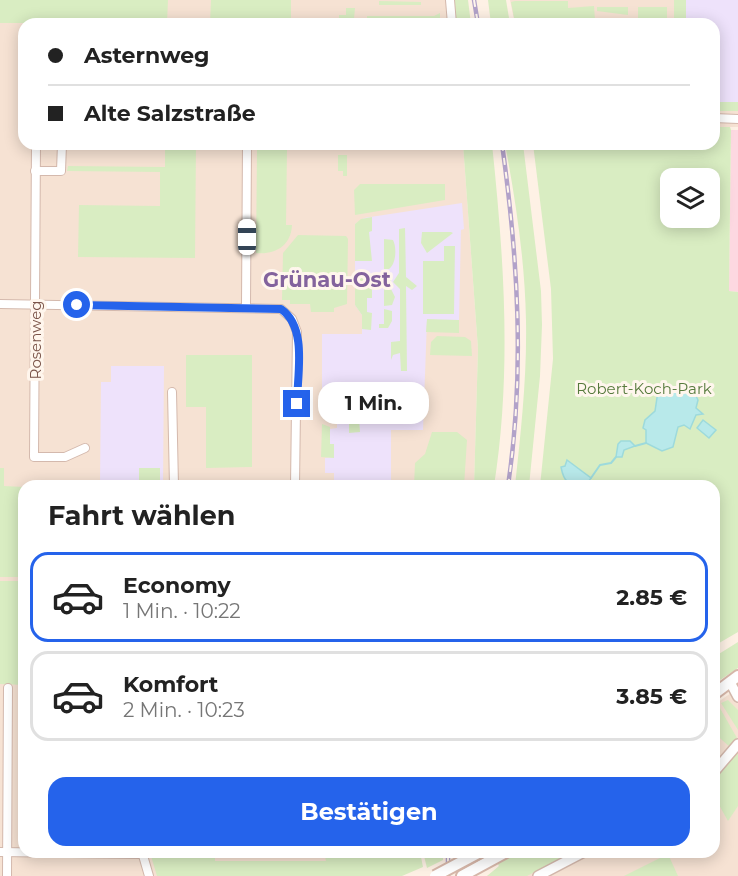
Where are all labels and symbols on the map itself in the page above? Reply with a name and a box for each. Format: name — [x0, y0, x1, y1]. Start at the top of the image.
car — [238, 219, 256, 255]
district label: Grünau-Ost — [263, 267, 391, 292]
route start — [63, 291, 90, 318]
street label: Rosenweg — [26, 301, 45, 379]
park label: Robert-Koch-Park — [576, 379, 712, 398]
callout: 1 Min. — [318, 383, 429, 425]
route end — [283, 390, 310, 417]

